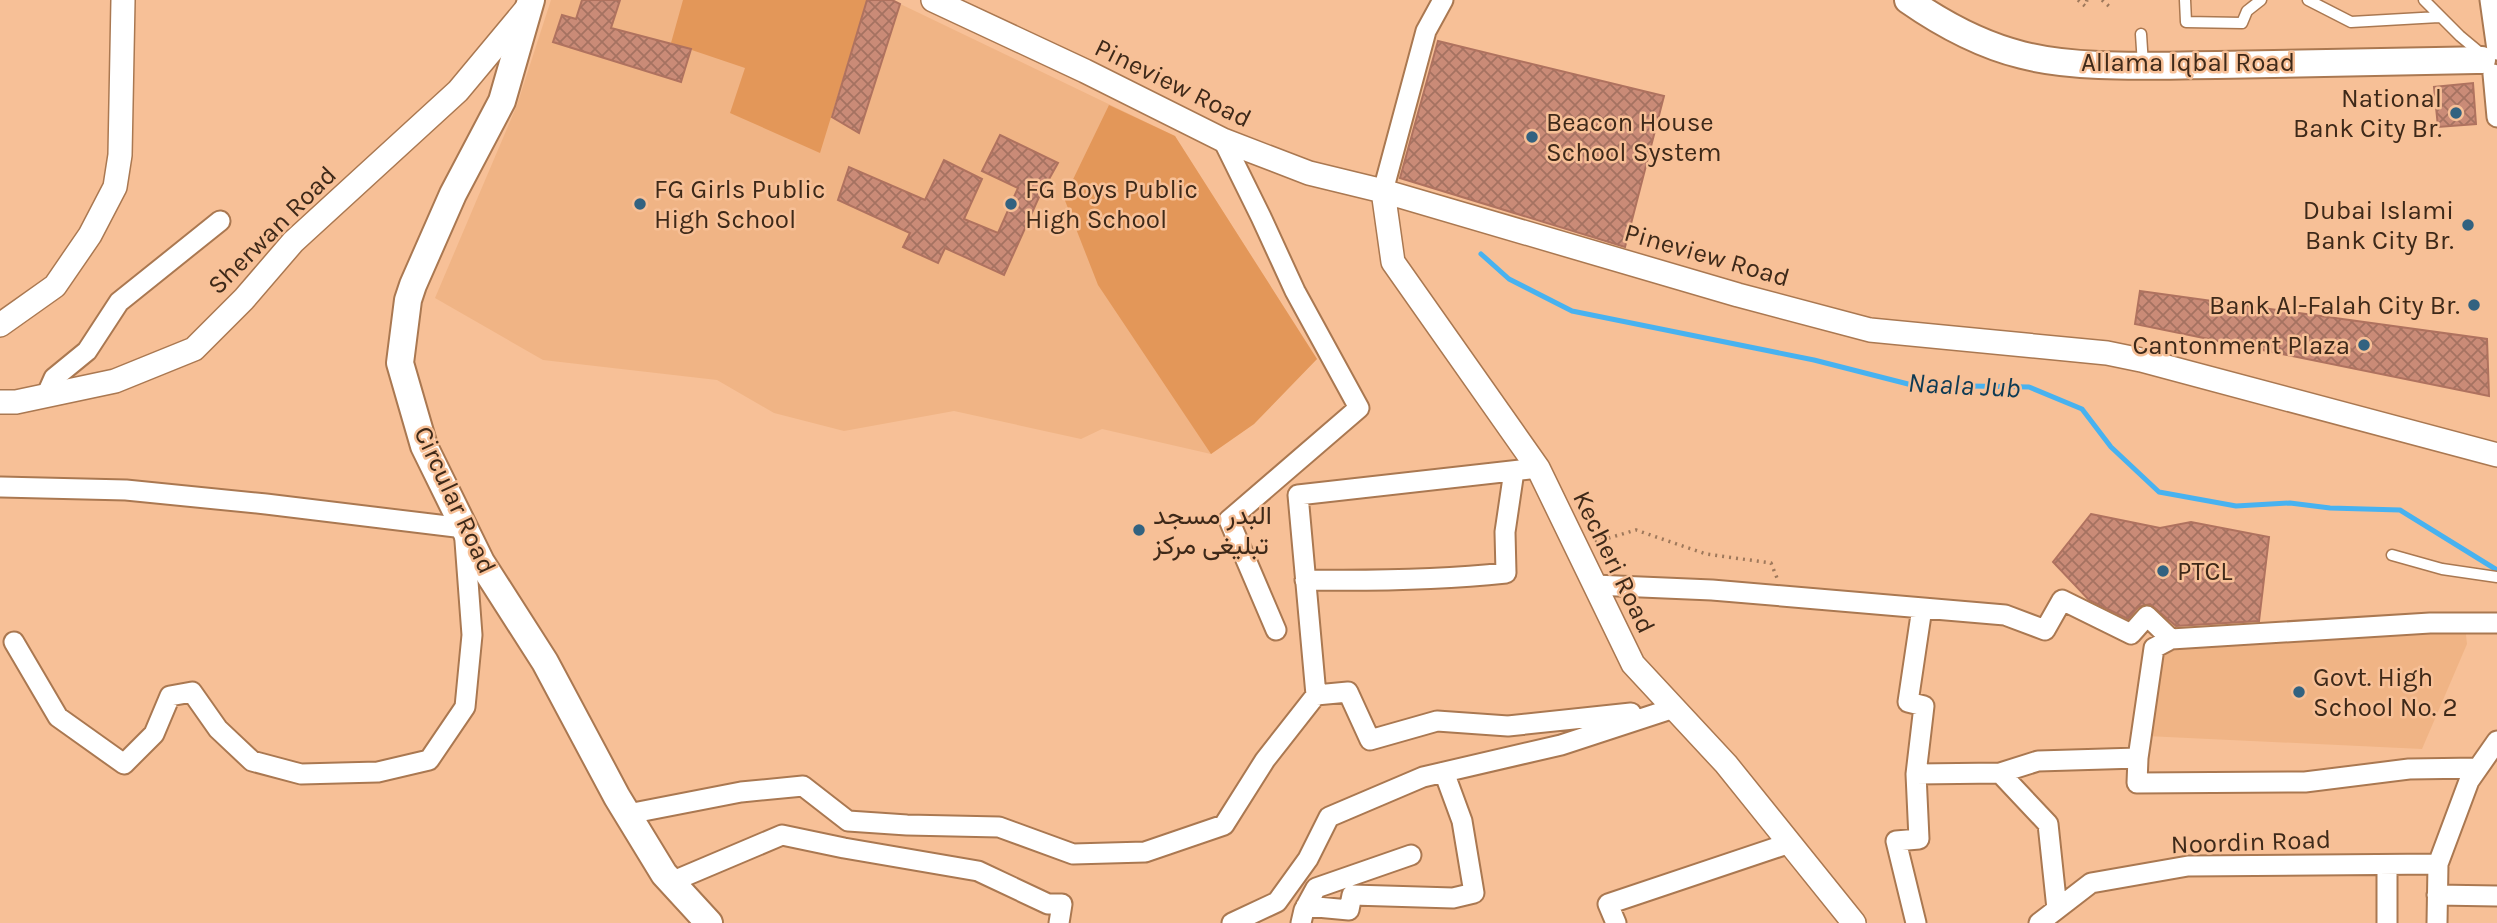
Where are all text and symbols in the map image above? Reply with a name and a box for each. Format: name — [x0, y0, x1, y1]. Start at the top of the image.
street label: Pineview Road — [1090, 32, 1256, 134]
street label: Allama Iqbal Road — [2081, 47, 2295, 78]
place label: National Bank City Br. — [2293, 83, 2442, 144]
marker: National Bank City Br. — [2448, 105, 2464, 121]
place label: Beacon House School System — [1546, 107, 1722, 168]
marker: Beacon House School System — [1524, 129, 1540, 145]
street label: Sherwan Road — [201, 159, 343, 301]
place label: FG Girls Public High School — [654, 174, 826, 235]
place label: FG Boys Public High School — [1025, 174, 1198, 235]
place label: Dubai Islami Bank City Br. — [2303, 195, 2454, 256]
marker: FG Girls Public High School — [632, 196, 648, 212]
marker: FG Boys Public High School — [1003, 196, 1019, 212]
street label: Pineview Road — [1621, 217, 1793, 293]
marker: Dubai Islami Bank City Br. — [2460, 217, 2476, 233]
place label: Bank Al-Falah City Br. — [2209, 290, 2460, 321]
marker: Bank Al-Falah City Br. — [2466, 297, 2482, 313]
place label: Cantonment Plaza — [2132, 330, 2350, 361]
marker: Cantonment Plaza — [2356, 337, 2372, 353]
water label: Naala Jub — [1907, 366, 2021, 404]
street label: Circular Road — [407, 421, 503, 579]
street label: Kecheri Road — [1566, 486, 1662, 638]
place label: البدر مسجد تبلیغی مرکز — [1152, 500, 1272, 561]
marker: البدر مسجد تبلیغی مرکز — [1131, 522, 1147, 538]
place label: PTCL — [2177, 556, 2233, 587]
marker: PTCL — [2155, 563, 2171, 579]
place label: Govt. High School No. 2 — [2313, 662, 2458, 723]
marker: Govt. High School No. 2 — [2291, 684, 2307, 700]
street label: Noordin Road — [2170, 824, 2332, 860]

